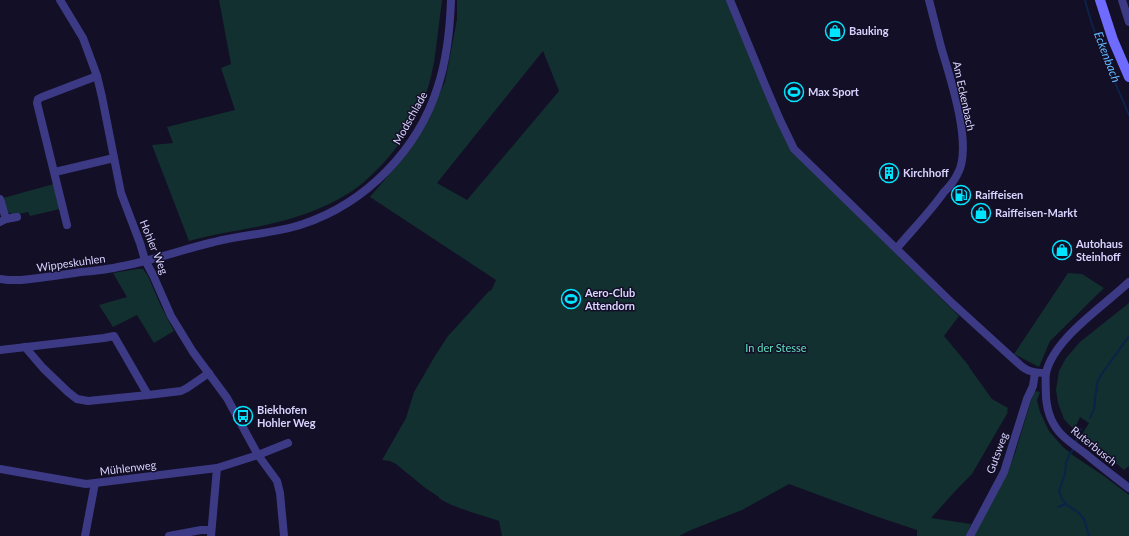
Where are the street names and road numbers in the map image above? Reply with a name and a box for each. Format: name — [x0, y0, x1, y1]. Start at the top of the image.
street label: Am Eckenbach — [951, 60, 978, 132]
street label: Modschlade — [390, 89, 430, 147]
street label: Hohler Weg — [138, 218, 171, 276]
street label: Wippeskuhlen — [36, 251, 106, 274]
street label: Ruterbusch — [1069, 423, 1120, 468]
street label: Gutsweg — [983, 430, 1010, 475]
street label: Mühlenweg — [99, 458, 157, 477]

